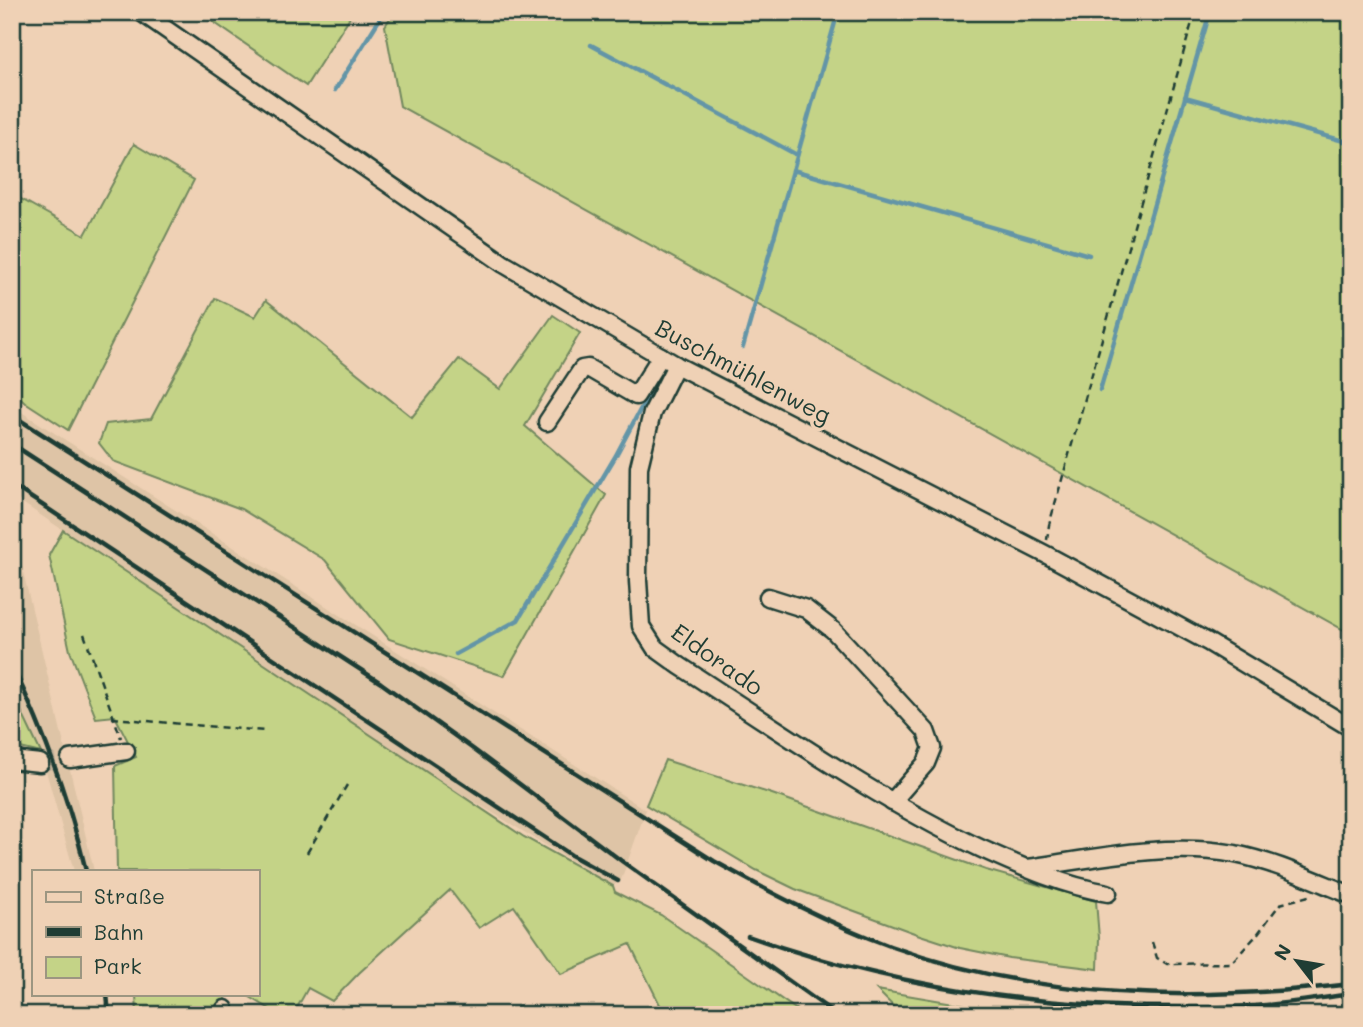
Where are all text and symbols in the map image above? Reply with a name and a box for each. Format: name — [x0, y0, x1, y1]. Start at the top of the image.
street label: Buschmühlenweg — [650, 311, 837, 430]
street label: Eldorado — [666, 616, 770, 702]
legend — [32, 870, 259, 996]
text: Straße — [94, 882, 165, 909]
text: Bahn — [94, 918, 144, 945]
north arrow — [1262, 926, 1332, 996]
text: N — [1268, 939, 1296, 965]
text: Park — [94, 952, 142, 979]

